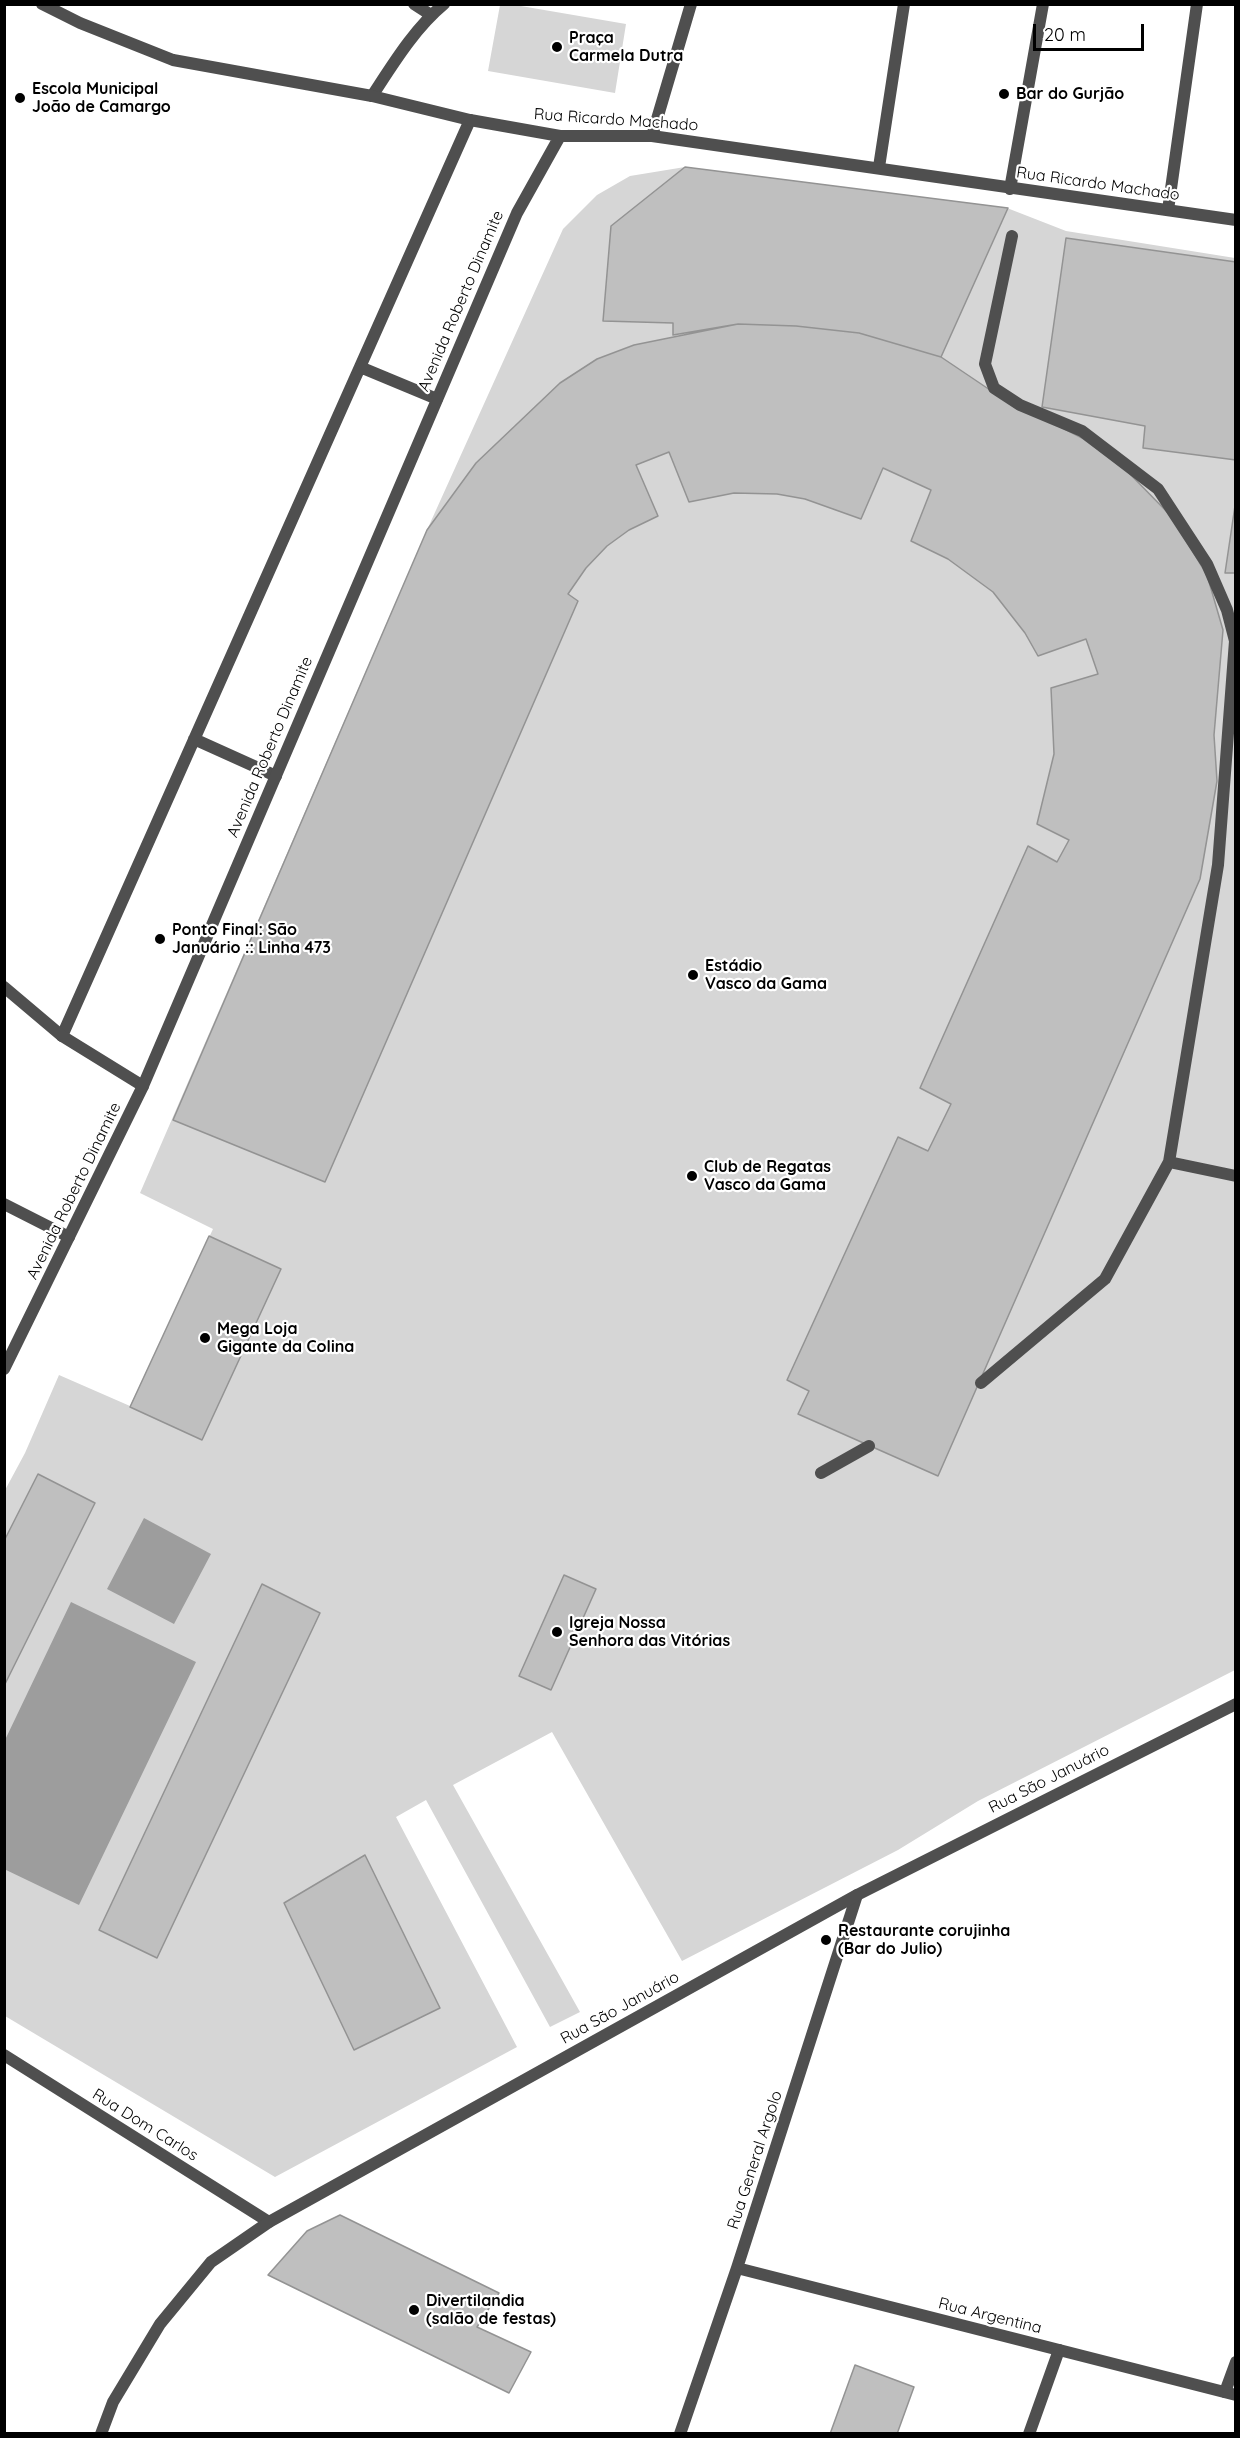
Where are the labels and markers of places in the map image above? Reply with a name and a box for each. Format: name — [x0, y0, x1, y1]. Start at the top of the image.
place label: Praça Carmela Dutra — [569, 28, 683, 66]
marker: Praça Carmela Dutra — [550, 40, 564, 54]
place label: Escola Municipal João de Camargo — [32, 79, 171, 117]
place label: Bar do Gurjão — [1016, 84, 1124, 104]
marker: Bar do Gurjão — [997, 87, 1011, 101]
marker: Escola Municipal João de Camargo — [13, 91, 27, 105]
place label: Ponto Final: São Januário :: Linha 473 — [172, 920, 331, 958]
marker: Ponto Final: São Januário :: Linha 473 — [153, 932, 167, 946]
place label: Estádio Vasco da Gama — [705, 956, 827, 994]
marker: Estádio Vasco da Gama — [686, 968, 700, 982]
place label: Club de Regatas Vasco da Gama — [704, 1157, 831, 1195]
marker: Club de Regatas Vasco da Gama — [685, 1169, 699, 1183]
place label: Mega Loja Gigante da Colina — [217, 1319, 354, 1357]
marker: Mega Loja Gigante da Colina — [198, 1331, 212, 1345]
place label: Igreja Nossa Senhora das Vitórias — [569, 1613, 730, 1651]
marker: Igreja Nossa Senhora das Vitórias — [550, 1625, 564, 1639]
place label: Restaurante corujinha (Bar do Julio) — [838, 1921, 1010, 1959]
marker: Restaurante corujinha (Bar do Julio) — [819, 1933, 833, 1947]
place label: Divertilandia (salão de festas) — [426, 2291, 556, 2329]
marker: Divertilandia (salão de festas) — [407, 2303, 421, 2317]

